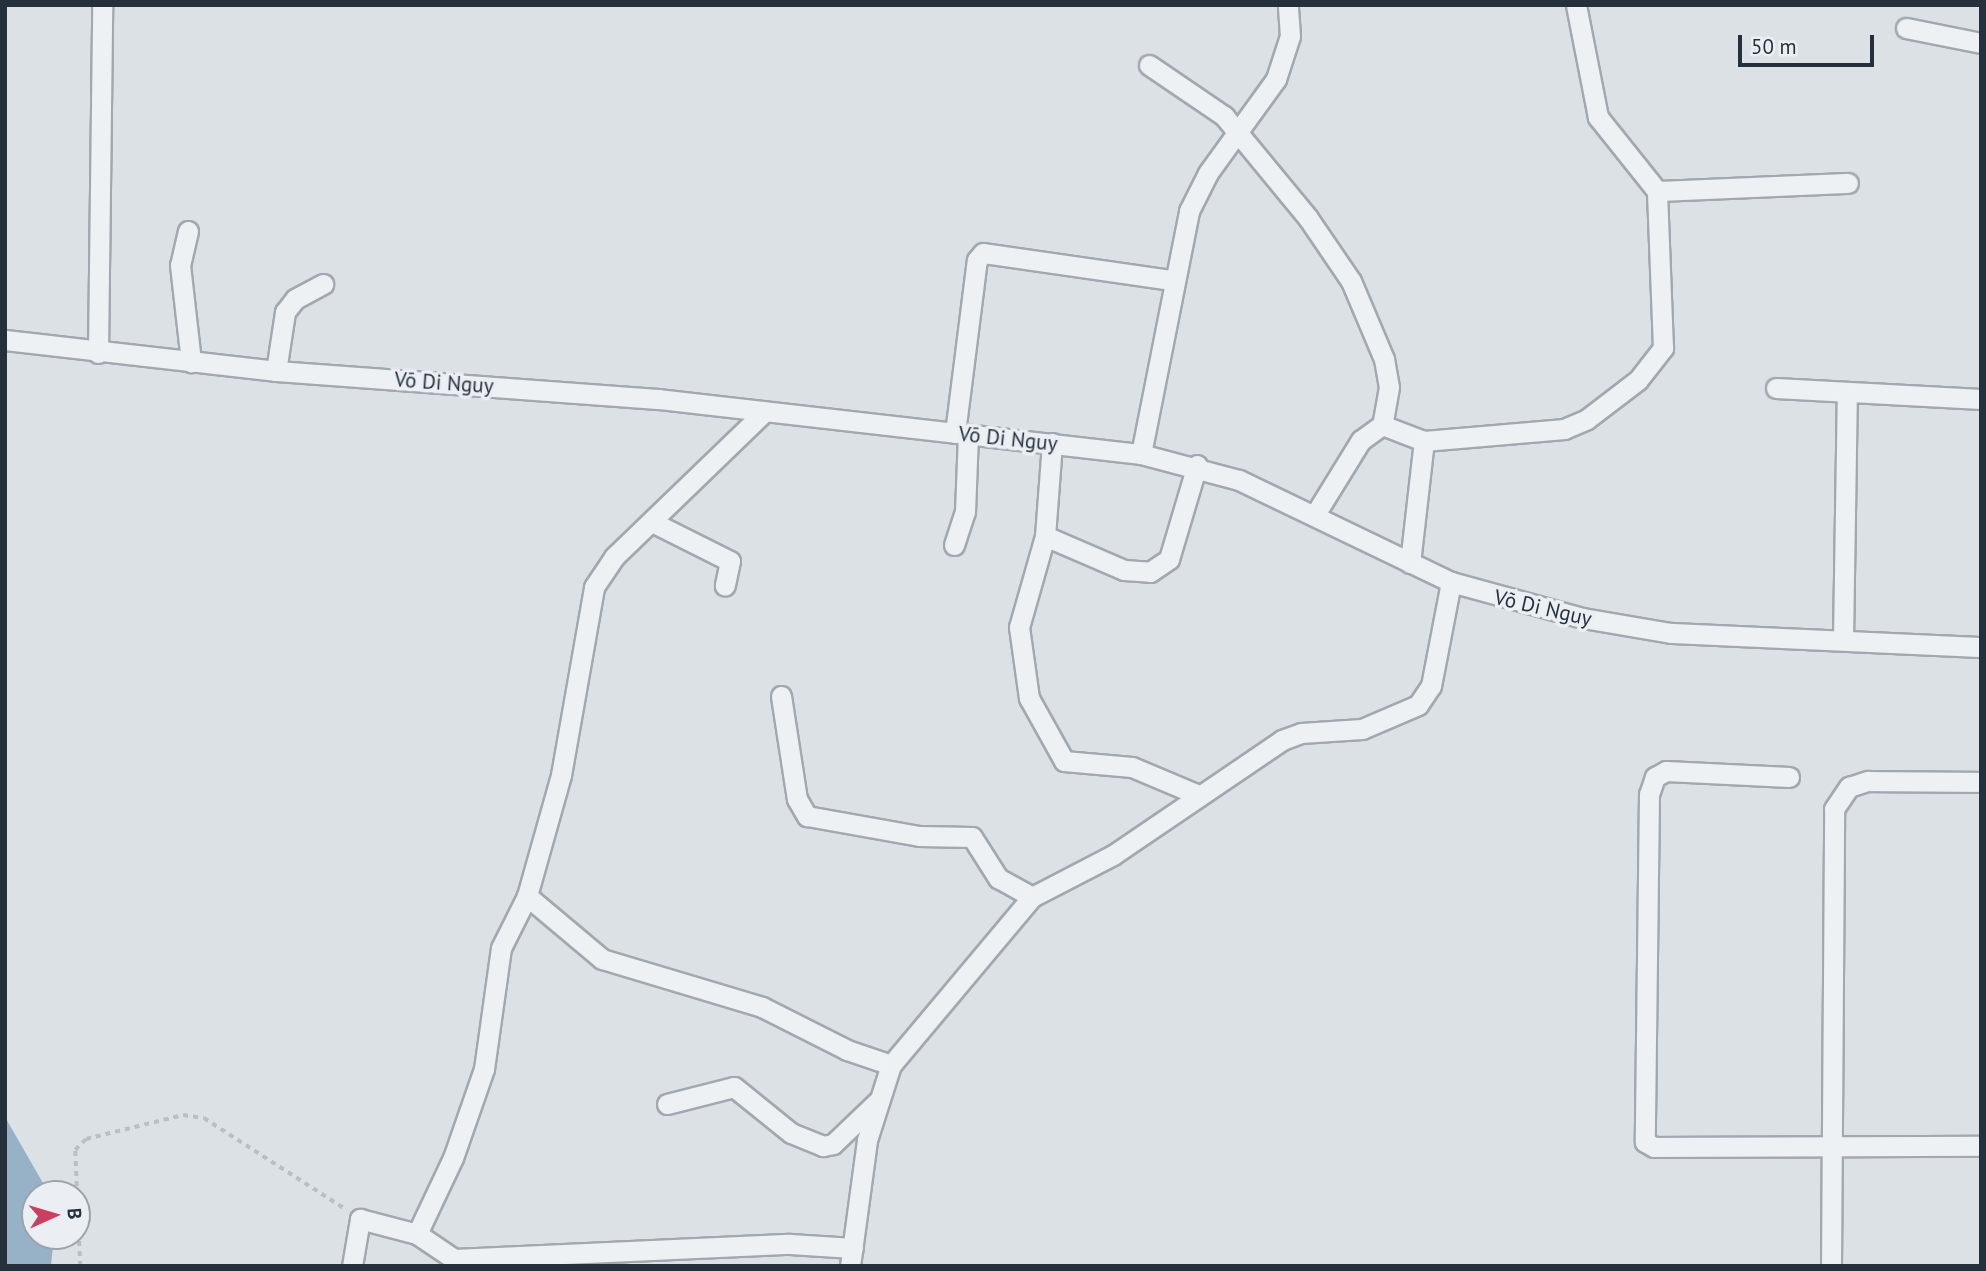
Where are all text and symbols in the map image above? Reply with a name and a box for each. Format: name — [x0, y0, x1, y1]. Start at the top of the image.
scale bar — [1741, 21, 1878, 65]
text: 50 m — [1751, 33, 1797, 60]
street label: Võ Di Nguy — [394, 367, 494, 399]
street label: Võ Di Nguy — [957, 421, 1059, 457]
street label: Võ Di Nguy — [1492, 585, 1594, 631]
north arrow — [21, 1180, 91, 1250]
text: B — [63, 1207, 87, 1220]

